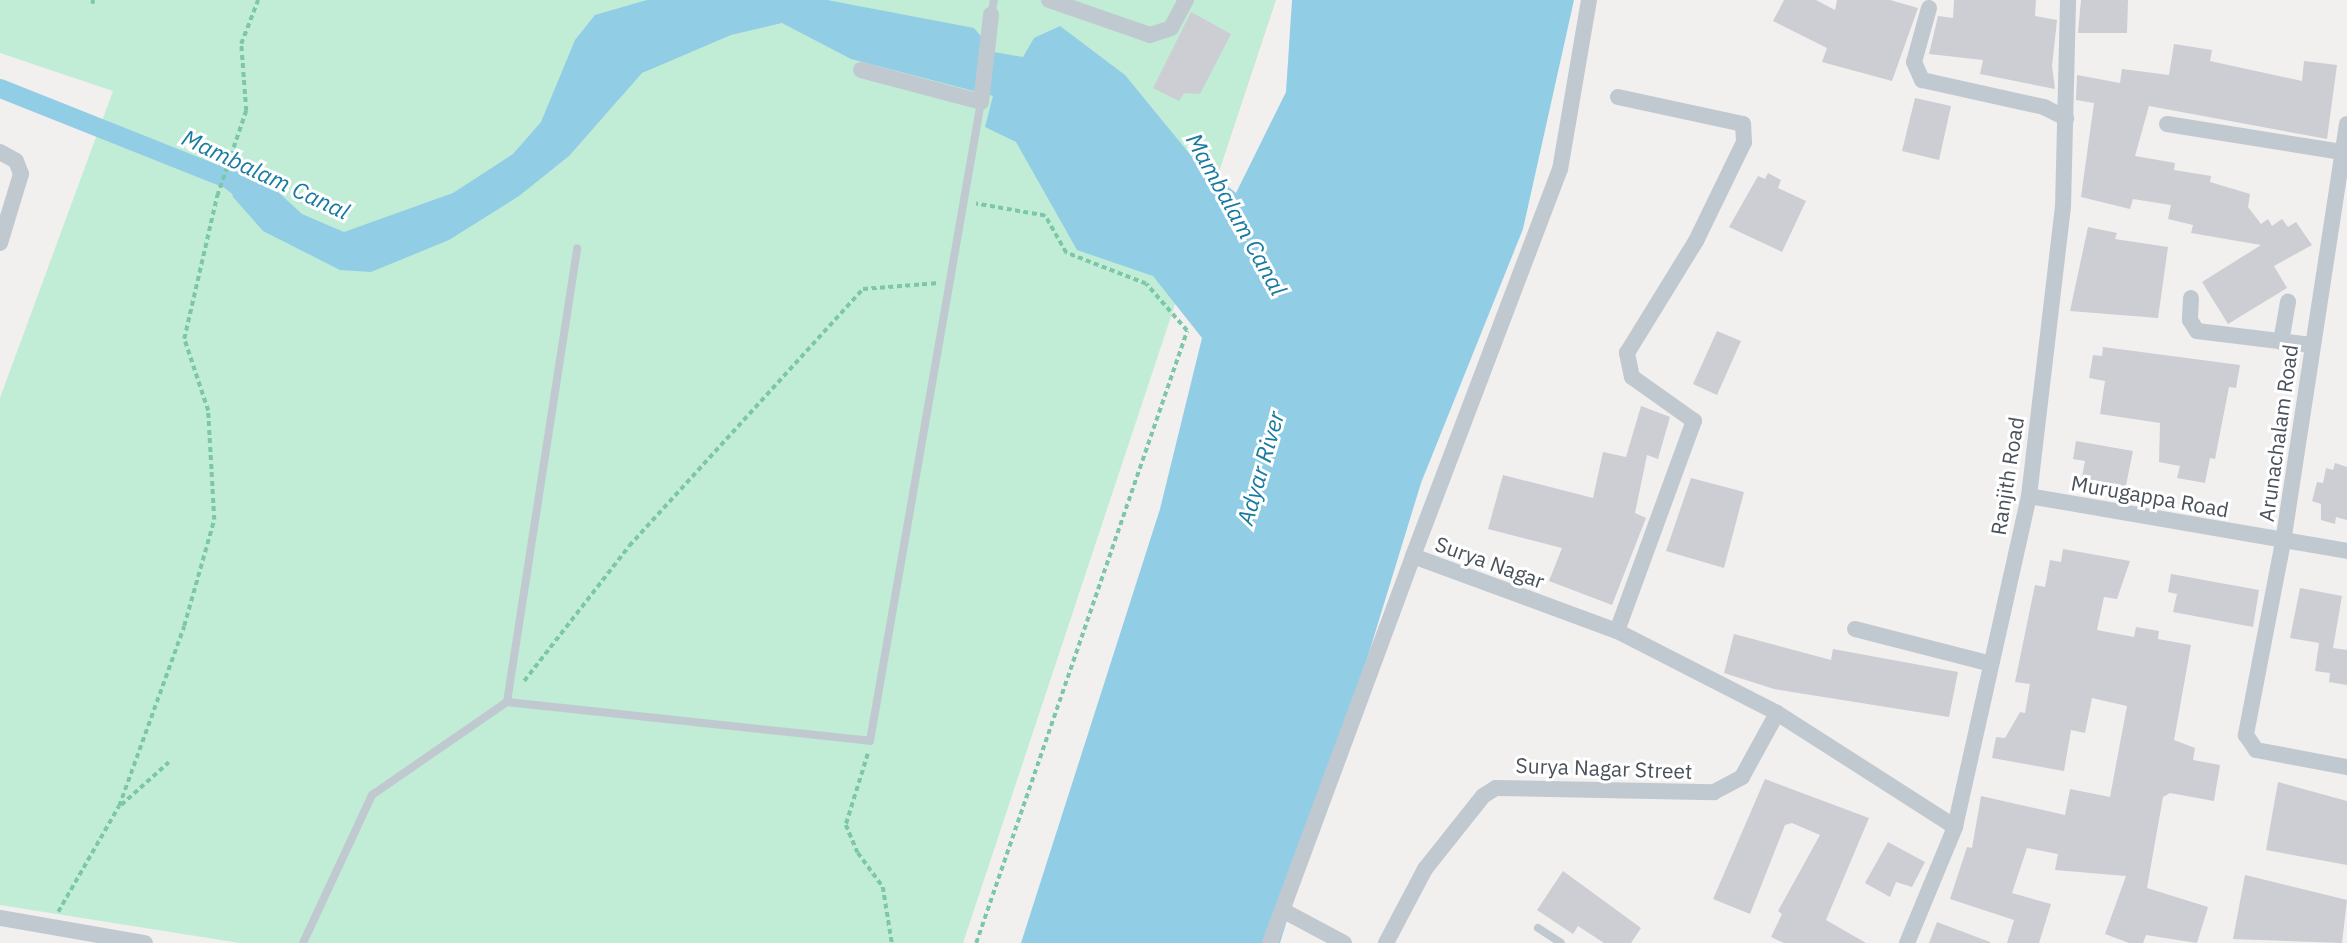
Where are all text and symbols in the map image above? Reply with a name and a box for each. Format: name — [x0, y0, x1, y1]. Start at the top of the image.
water label: Mambalam Canal — [178, 123, 354, 225]
water label: Mambalam Canal — [1181, 128, 1293, 300]
street label: Arunachalam Road — [2253, 343, 2303, 523]
water label: Adyar River — [1231, 408, 1289, 528]
street label: Ranjith Road — [1985, 415, 2029, 537]
street label: Murugappa Road — [2069, 470, 2231, 522]
street label: Surya Nagar — [1432, 531, 1548, 593]
street label: Surya Nagar Street — [1515, 752, 1693, 784]

